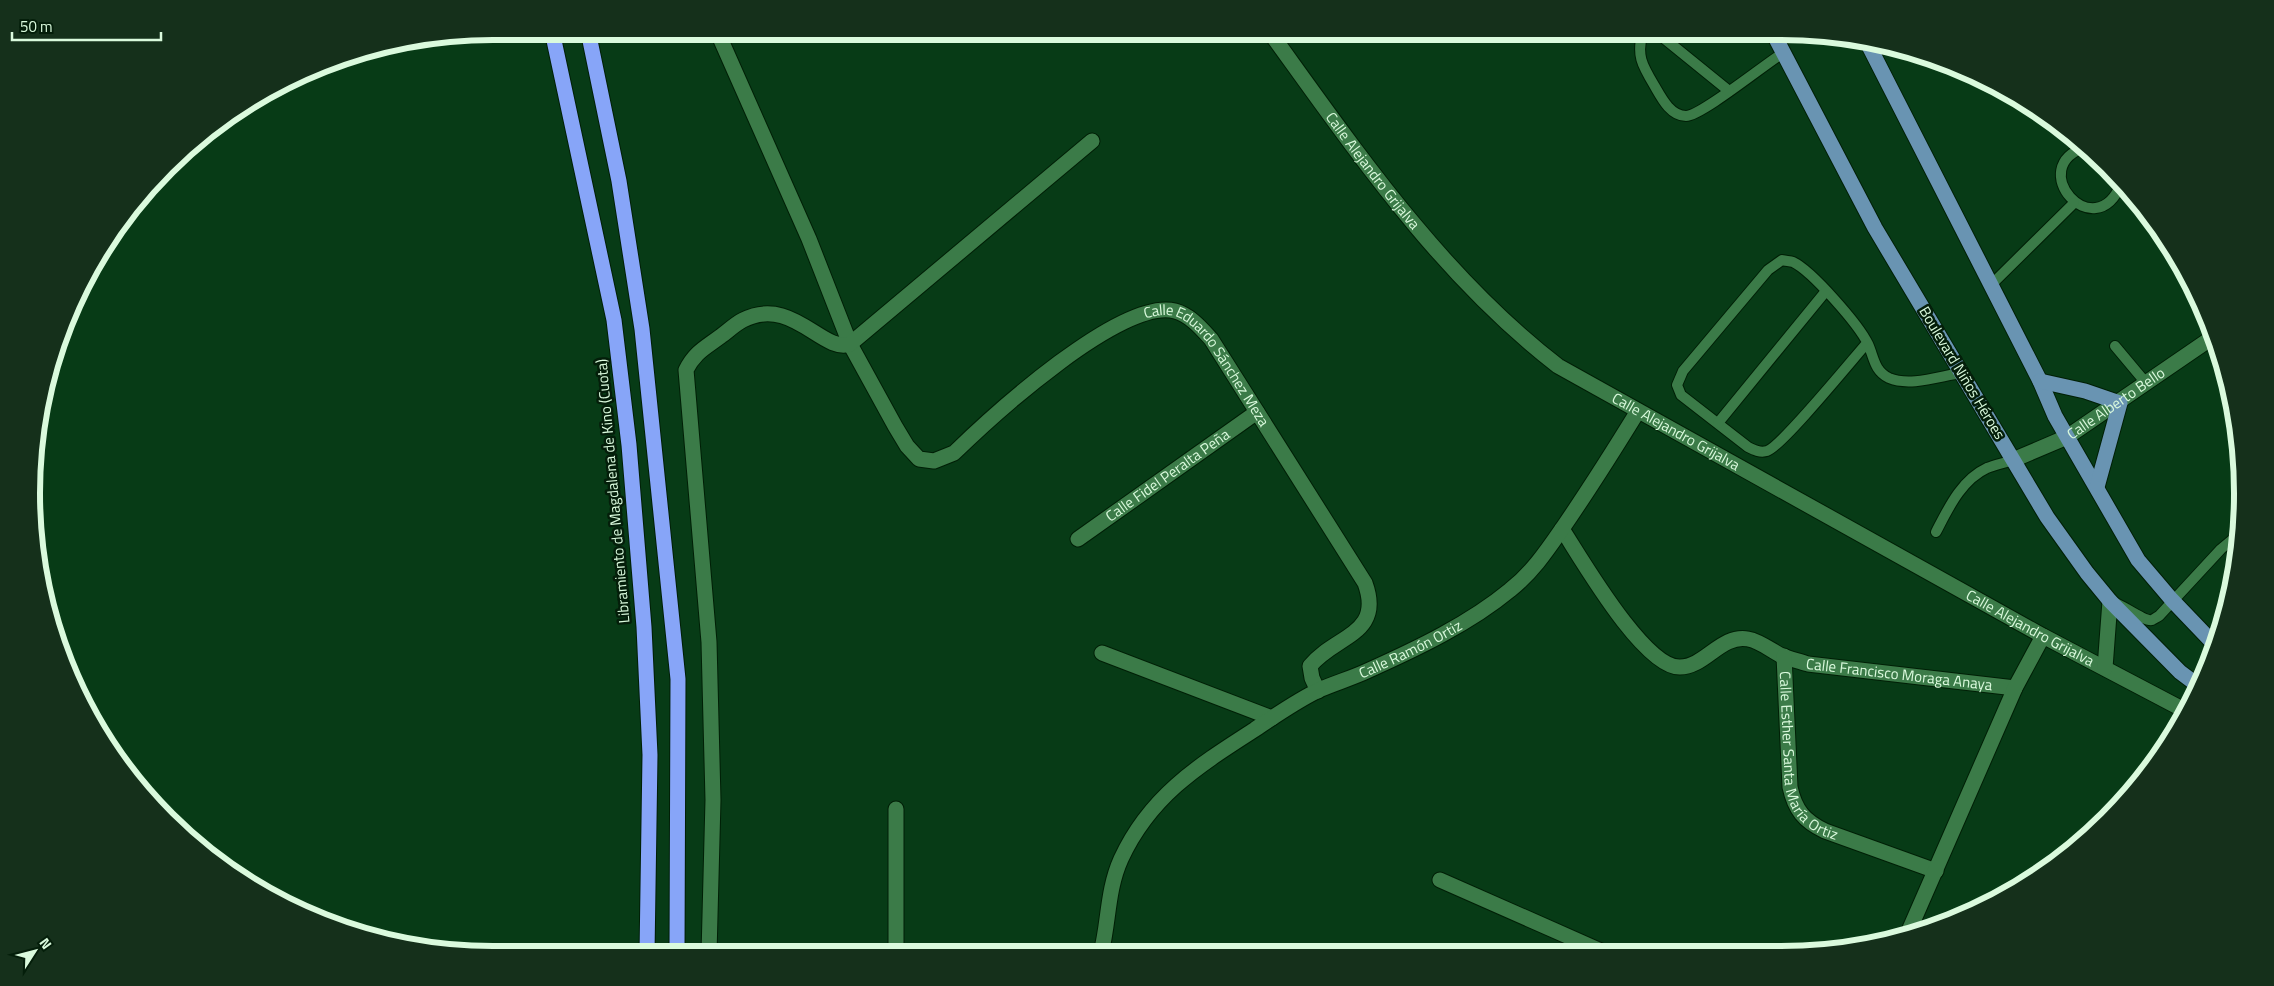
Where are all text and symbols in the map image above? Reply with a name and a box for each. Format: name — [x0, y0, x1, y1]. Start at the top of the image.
scale bar — [12, 10, 161, 42]
text: 50 m — [20, 15, 53, 38]
street label: Calle Alejandro Grijalva — [1320, 107, 1426, 235]
street label: Calle Eduardo Sánchez Meza — [1141, 298, 1276, 431]
street label: Boulevard Niños Héroes — [1914, 302, 2011, 444]
street label: Libramiento de Magdalena de Kino (Cuota) — [589, 358, 636, 624]
street label: Calle Alberto Bello — [2062, 361, 2170, 445]
street label: Calle Alejandro Grijalva — [1608, 386, 1745, 476]
street label: Calle Fidel Peralta Peña — [1101, 423, 1235, 527]
street label: Calle Alejandro Grijalva — [1962, 583, 2099, 672]
street label: Calle Ramón Ortiz — [1355, 614, 1466, 684]
street label: Calle Francisco Moraga Anaya — [1805, 652, 1994, 696]
street label: Calle Esther Santa María Ortiz — [1774, 670, 1841, 846]
north arrow — [10, 926, 60, 976]
text: N — [35, 933, 57, 953]

